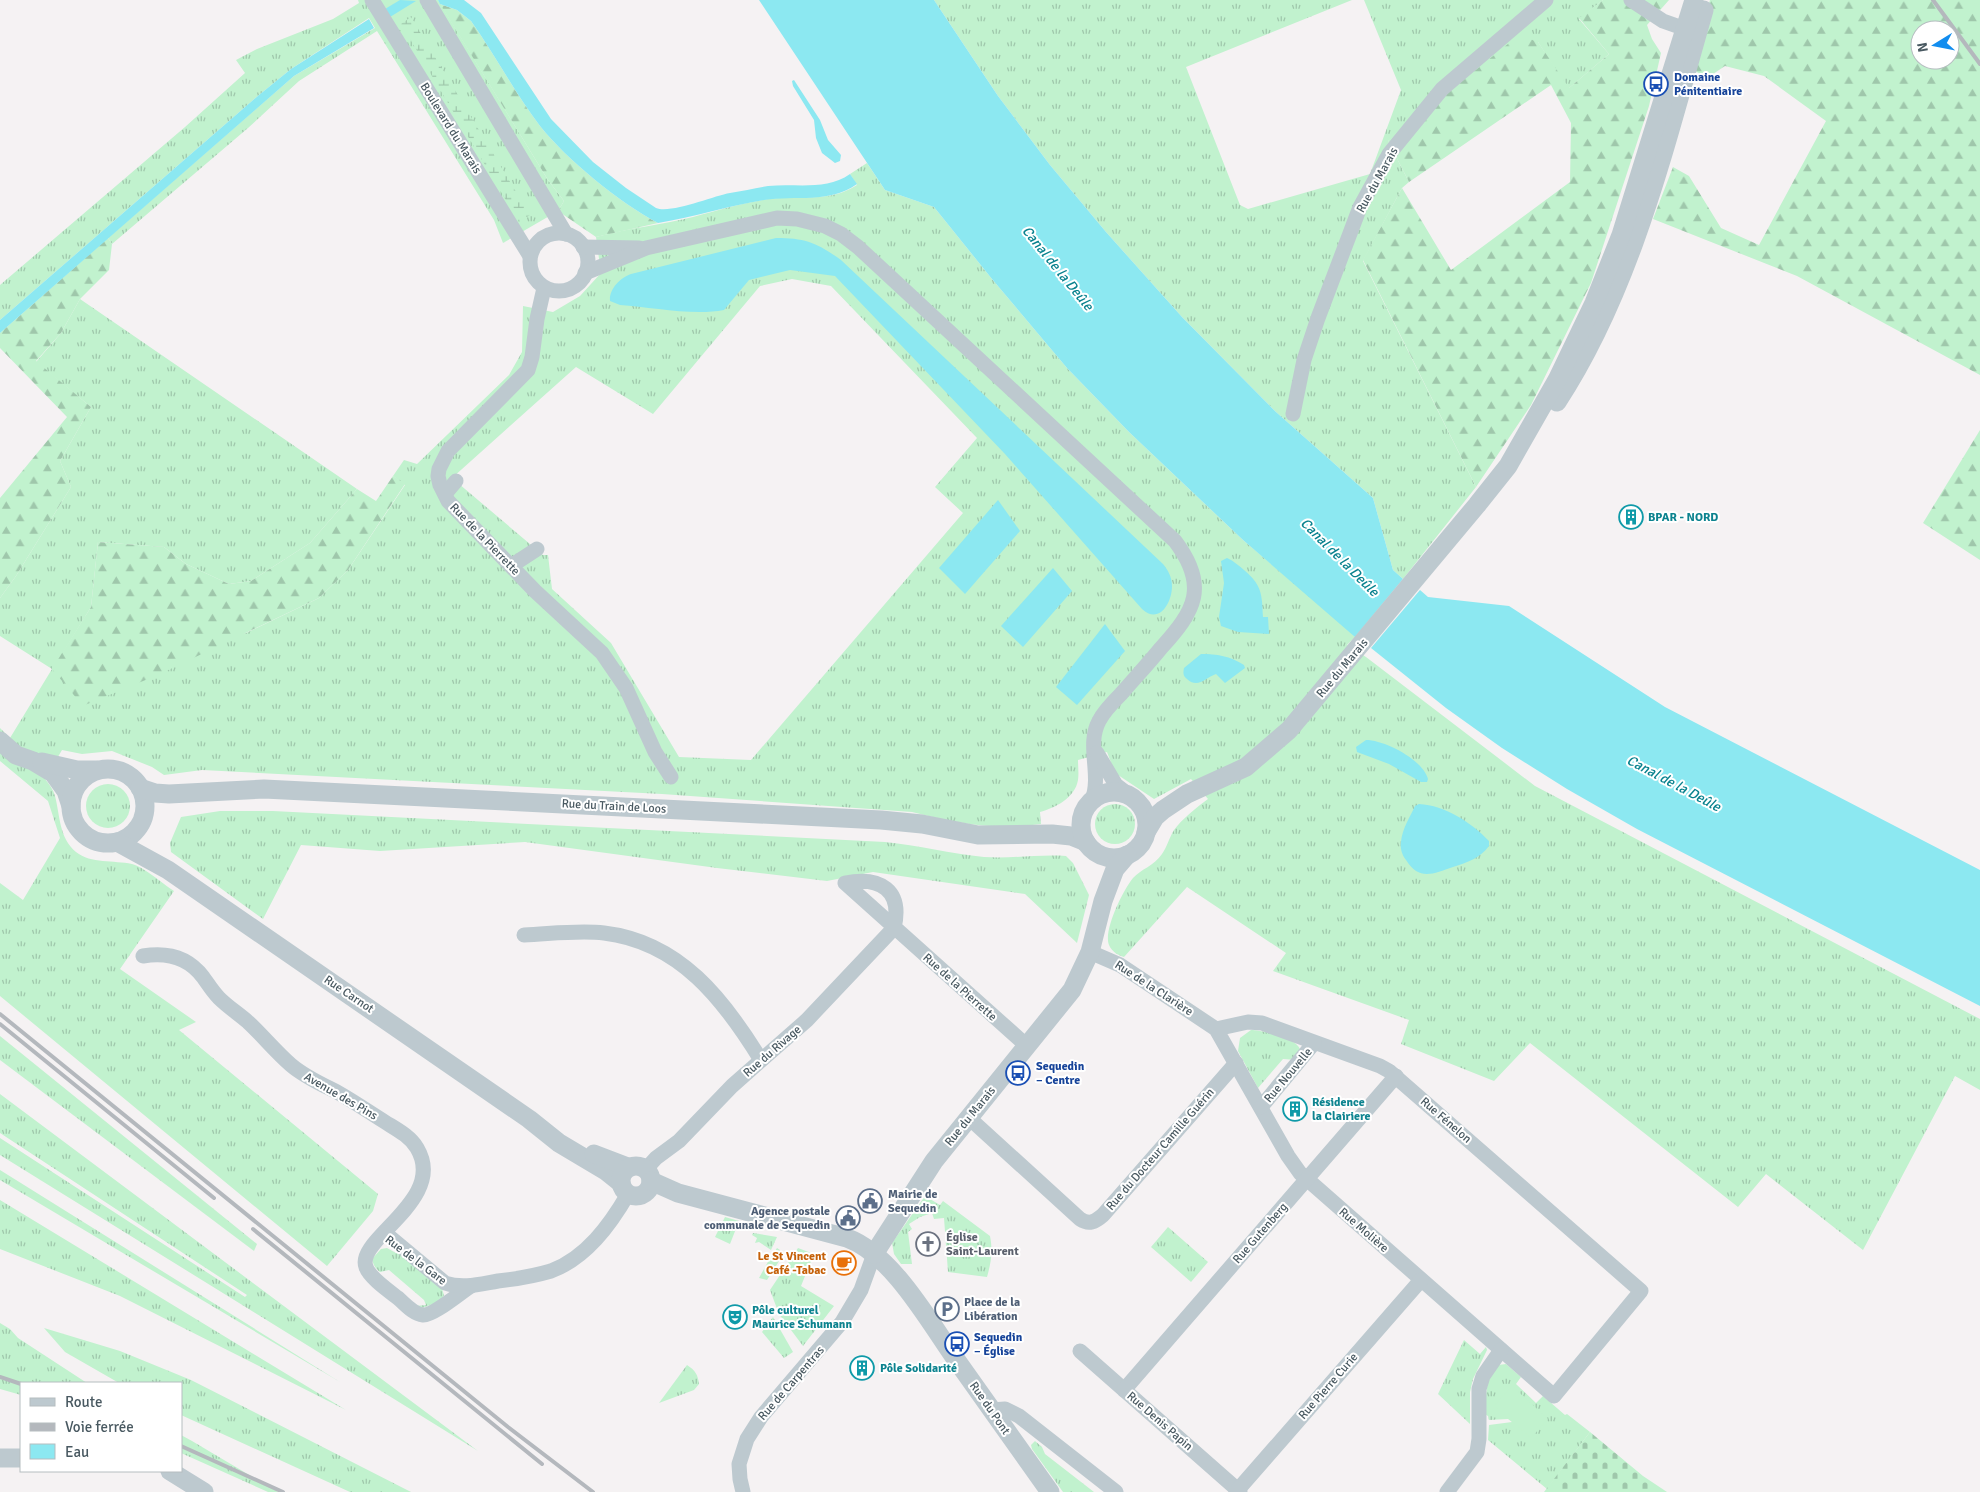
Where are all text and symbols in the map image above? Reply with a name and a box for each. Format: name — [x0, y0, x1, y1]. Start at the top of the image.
north arrow — [1910, 20, 1960, 70]
text: N — [1913, 41, 1932, 53]
place label: Domaine Pénitentiaire — [1674, 70, 1742, 99]
bus stop icon: Domaine Pénitentiaire — [1643, 71, 1669, 97]
street label: Boulevard du Marais — [417, 80, 485, 177]
street label: Rue du Marais — [1353, 145, 1402, 216]
water label: Canal de la Deûle — [1018, 223, 1098, 315]
street label: Rue de la Pierrette — [446, 500, 523, 579]
building icon: BPAR - NORD — [1618, 504, 1644, 530]
place label: BPAR - NORD — [1648, 510, 1718, 525]
water label: Canal de la Deûle — [1297, 515, 1383, 601]
street label: Rue du Marais — [1313, 636, 1371, 701]
water label: Canal de la Deûle — [1624, 752, 1725, 816]
street label: Rue du Train de Loos — [561, 796, 667, 817]
street label: Rue de la Pierrette — [920, 950, 1000, 1025]
street label: Rue de la Clarière — [1112, 958, 1196, 1019]
street label: Rue Carnot — [321, 972, 376, 1016]
street label: Rue du Rivage — [740, 1022, 804, 1081]
street label: Rue Nouvelle — [1261, 1045, 1316, 1106]
place label: Sequedin – Centre — [1036, 1059, 1085, 1088]
bus stop icon: Sequedin – Centre — [1005, 1060, 1031, 1086]
street label: Avenue des Pins — [301, 1069, 380, 1124]
street label: Rue du Marais — [942, 1083, 999, 1149]
street label: Rue du Docteur Camille Guérin — [1103, 1085, 1218, 1214]
street label: Rue Fénelon — [1417, 1094, 1474, 1147]
place label: Résidence la Clairiere — [1312, 1095, 1371, 1124]
building icon: Résidence la Clairiere — [1282, 1096, 1308, 1122]
place label: Mairie de Sequedin — [888, 1187, 937, 1216]
public building icon: Mairie de Sequedin — [857, 1188, 883, 1214]
street label: Rue Gutenberg — [1230, 1200, 1291, 1267]
place label: Agence postale communale de Sequedin — [704, 1204, 830, 1233]
public building icon: Agence postale communale de Sequedin — [835, 1205, 861, 1231]
street label: Rue Molière — [1336, 1205, 1392, 1256]
place label: Église Saint-Laurent — [946, 1230, 1019, 1259]
church icon: Église Saint-Laurent — [915, 1231, 941, 1257]
street label: Rue de la Gare — [382, 1232, 450, 1288]
place label: Le St Vincent Café -Tabac — [757, 1249, 826, 1278]
cafe icon: Le St Vincent Café -Tabac — [831, 1250, 857, 1276]
place label: Place de la Libération — [964, 1295, 1020, 1324]
parking icon: Place de la Libération — [934, 1296, 960, 1322]
place label: Pôle culturel Maurice Schumann — [752, 1303, 852, 1332]
theatre icon: Pôle culturel Maurice Schumann — [722, 1304, 748, 1330]
place label: Sequedin – Église — [974, 1330, 1023, 1359]
bus stop icon: Sequedin – Église — [944, 1331, 970, 1357]
street label: Rue de Carpentras — [755, 1343, 828, 1424]
street label: Rue Pierre Curie — [1295, 1350, 1361, 1423]
building icon: Pôle Solidarité — [849, 1355, 875, 1381]
place label: Pôle Solidarité — [880, 1361, 957, 1376]
street label: Rue du Pont — [966, 1379, 1013, 1438]
legend — [20, 1382, 182, 1472]
street label: Rue Denis Papin — [1124, 1389, 1196, 1454]
text: Route — [65, 1393, 102, 1411]
text: Voie ferrée — [65, 1418, 134, 1436]
text: Eau — [65, 1443, 89, 1461]

